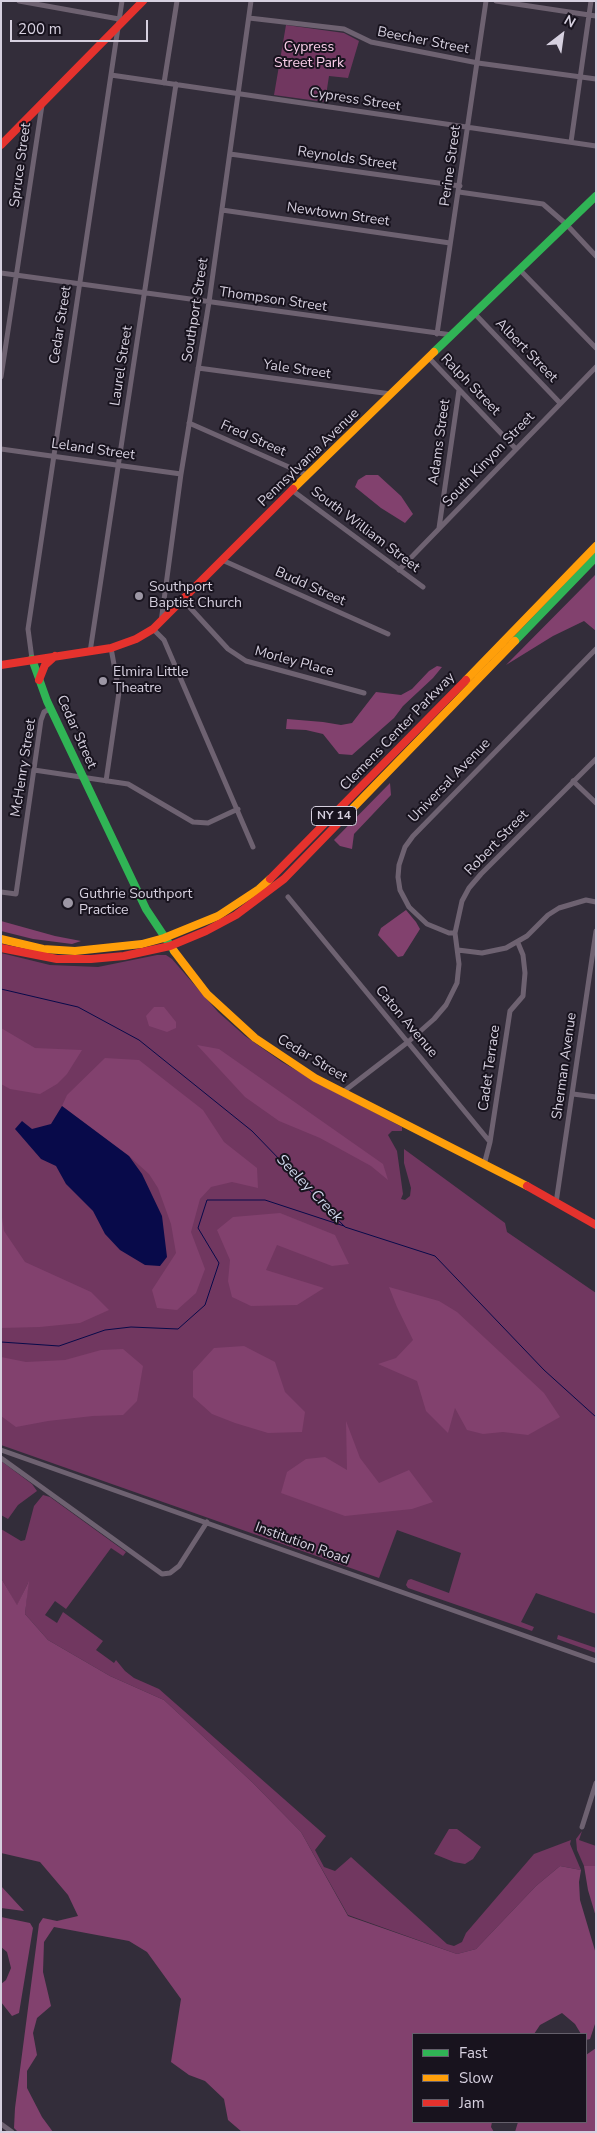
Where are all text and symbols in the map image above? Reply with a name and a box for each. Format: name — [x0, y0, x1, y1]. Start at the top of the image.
scale bar — [12, 10, 150, 42]
north arrow — [537, 10, 587, 60]
text: N — [560, 11, 579, 32]
text: 200 m — [18, 19, 62, 39]
street label: Beecher Street — [376, 24, 470, 58]
park label: Cypress Street Park — [274, 40, 344, 72]
street label: Cypress Street — [308, 84, 402, 116]
street label: Spruce Street — [7, 122, 35, 208]
street label: Perine Street — [437, 125, 465, 207]
street label: Reynolds Street — [296, 144, 398, 174]
street label: Newtown Street — [286, 199, 390, 231]
street label: Southport Street — [179, 257, 213, 363]
street label: Thompson Street — [218, 284, 328, 316]
street label: Cedar Street — [47, 285, 75, 365]
street label: Albert Street — [491, 316, 561, 386]
street label: Laurel Street — [107, 325, 137, 407]
street label: Ralph Street — [437, 351, 503, 419]
street label: Yale Street — [262, 357, 332, 383]
street label: Adams Street — [426, 398, 454, 486]
street label: Pennsylvania Avenue — [255, 405, 363, 511]
street label: South Kinyon Street — [439, 409, 539, 511]
street label: Fred Street — [218, 417, 288, 461]
street label: Leland Street — [50, 436, 136, 464]
street label: South William Street — [307, 484, 423, 576]
street label: Budd Street — [272, 564, 348, 610]
place label: Southport Baptist Church — [149, 580, 242, 612]
marker: Southport Baptist Church — [133, 590, 145, 602]
street label: Morley Place — [253, 643, 335, 681]
place label: Elmira Little Theatre — [113, 665, 188, 698]
street label: Clemens Center Parkway — [337, 669, 459, 795]
marker: Elmira Little Theatre — [97, 675, 109, 687]
street label: Cedar Street — [52, 693, 100, 771]
street label: McHenry Street — [8, 718, 40, 818]
street label: Universal Avenue — [406, 735, 494, 827]
road number: NY 14 — [312, 806, 356, 826]
street label: Robert Street — [462, 807, 532, 879]
place label: Guthrie Southport Practice — [79, 887, 193, 920]
marker: Guthrie Southport Practice — [61, 896, 75, 910]
street label: Caton Avenue — [371, 983, 441, 1061]
street label: Sherman Avenue — [549, 1012, 581, 1120]
street label: Cadet Terrace — [476, 1024, 504, 1112]
street label: Cedar Street — [274, 1032, 350, 1086]
water label: Seeley Creek — [272, 1151, 346, 1227]
street label: Institution Road — [253, 1519, 351, 1569]
legend — [412, 2033, 587, 2123]
text: Fast — [459, 2043, 487, 2063]
text: Slow — [459, 2068, 493, 2088]
text: Jam — [459, 2093, 485, 2113]

